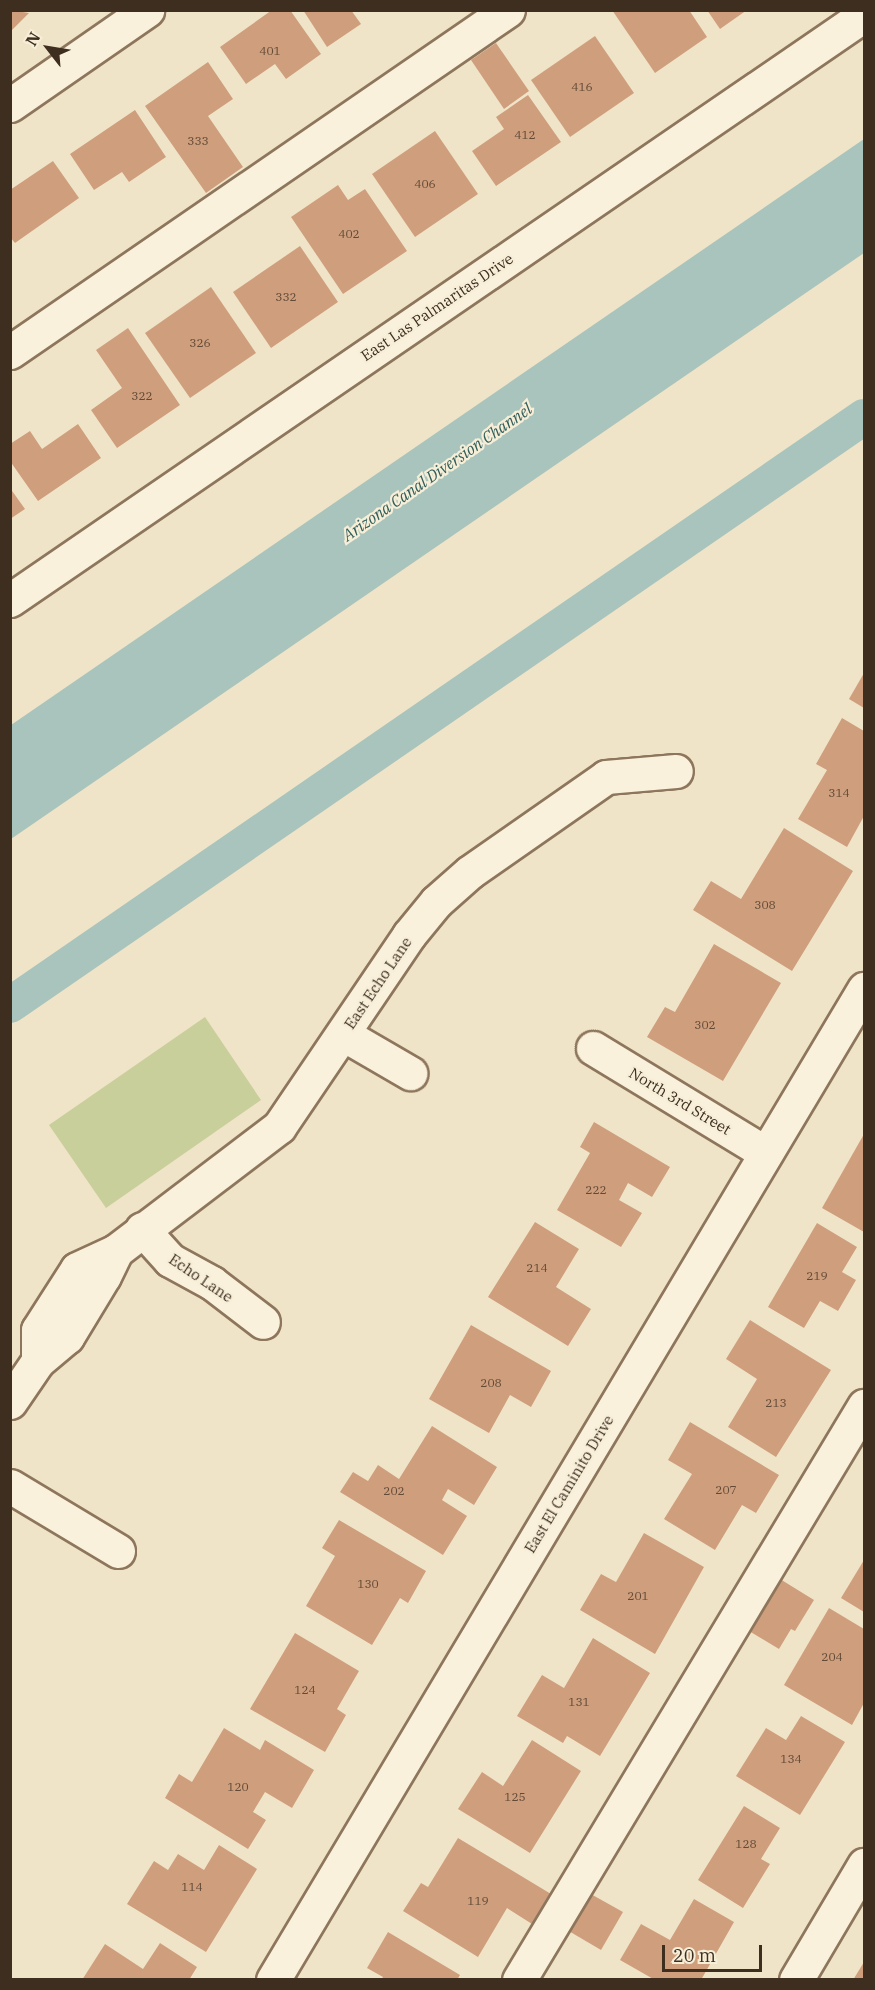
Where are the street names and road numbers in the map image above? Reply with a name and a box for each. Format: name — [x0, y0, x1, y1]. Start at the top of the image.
street label: East Las Palmaritas Drive — [358, 249, 516, 365]
street label: East Echo Lane — [341, 934, 415, 1032]
street label: North 3rd Street — [626, 1064, 734, 1138]
street label: Echo Lane — [166, 1250, 236, 1306]
street label: East El Caminito Drive — [521, 1412, 617, 1556]

